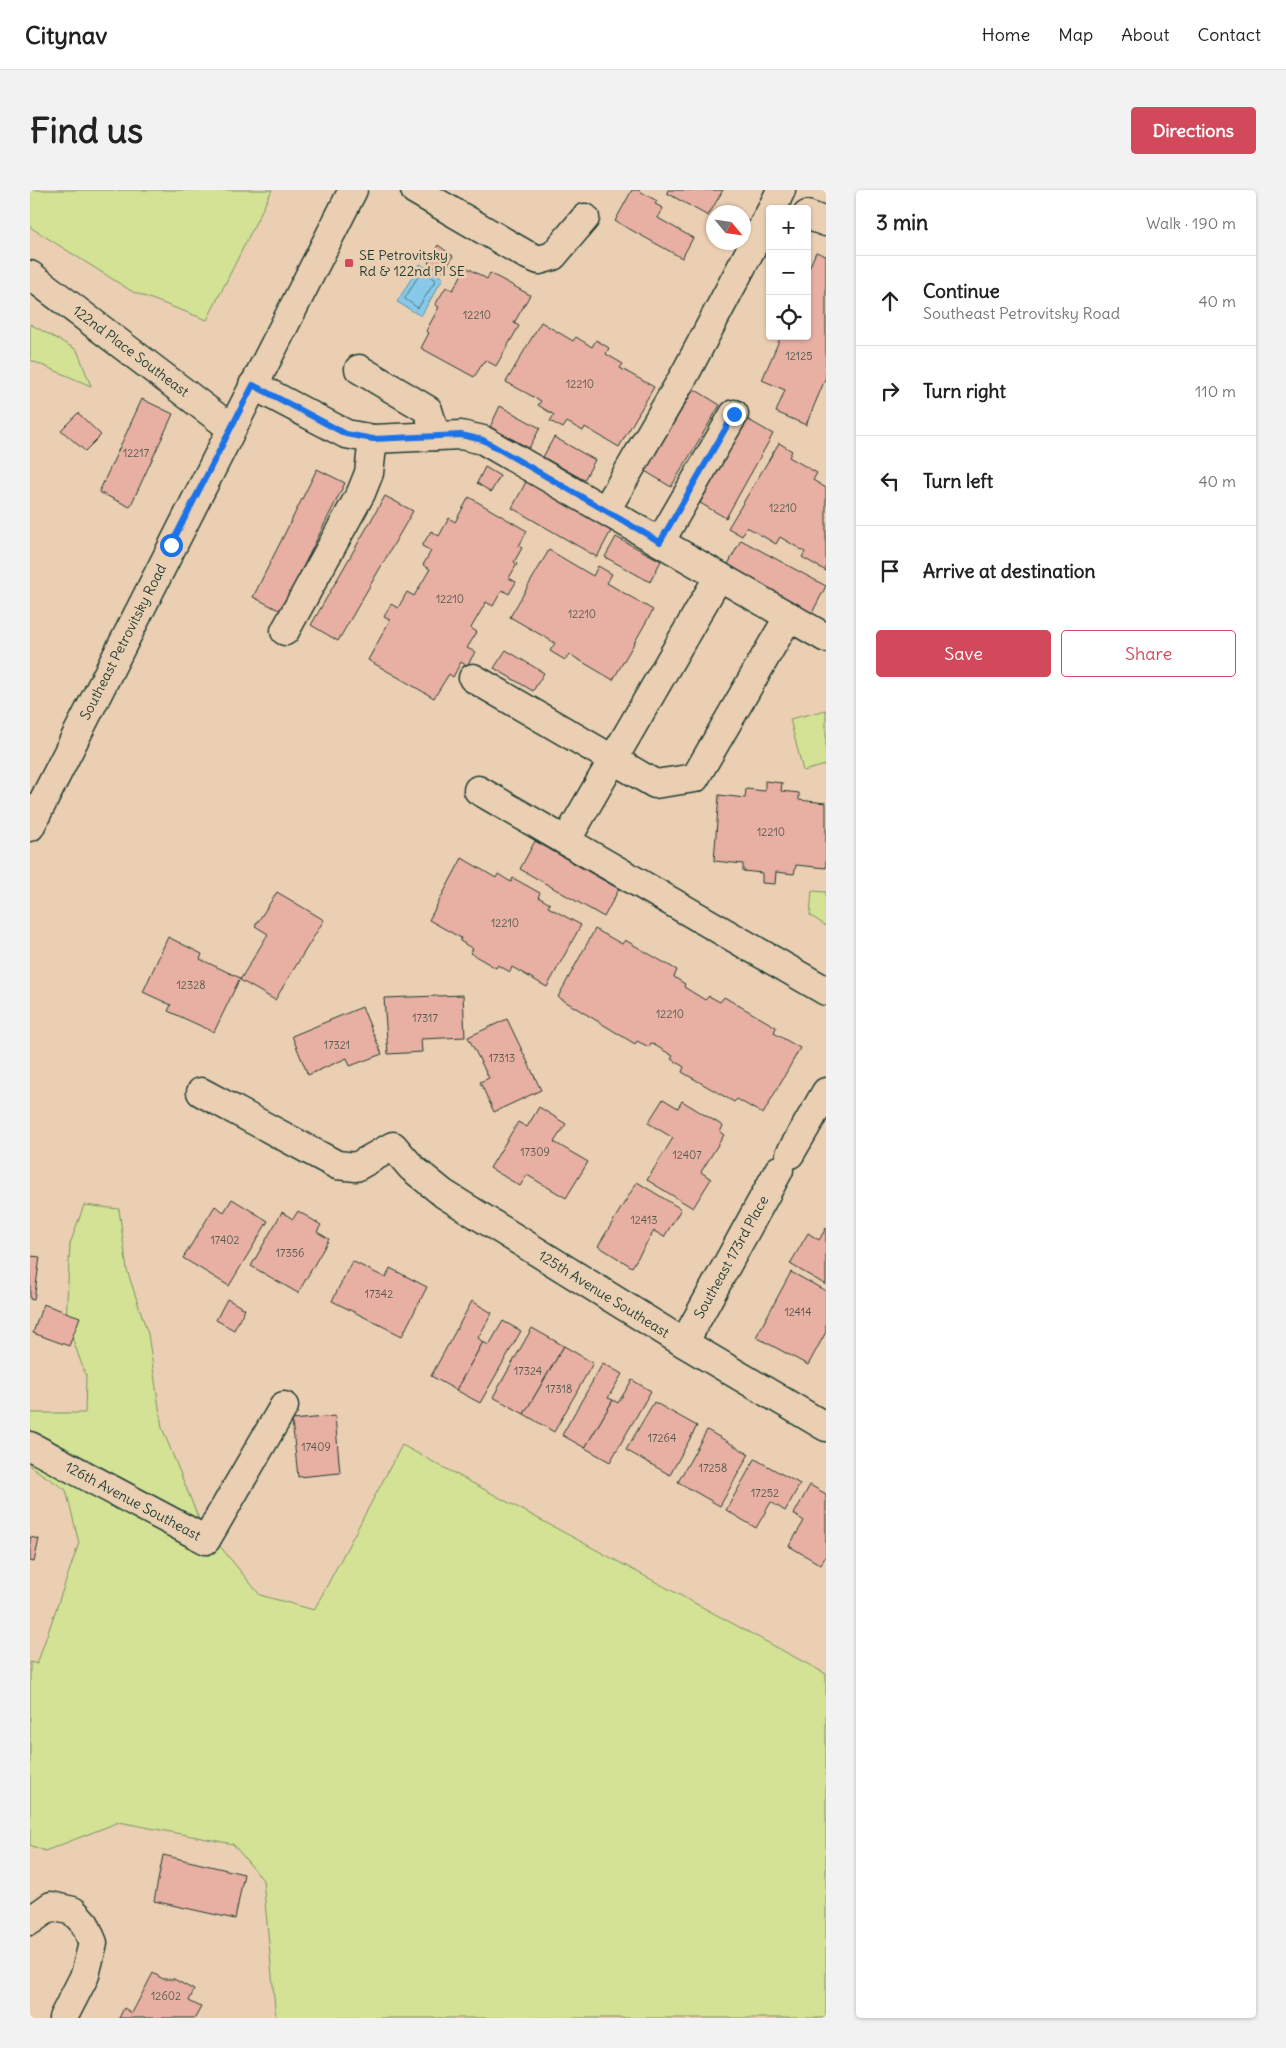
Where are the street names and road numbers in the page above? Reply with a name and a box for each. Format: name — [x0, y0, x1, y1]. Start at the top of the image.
street label: 122nd Place Southeast — [69, 301, 193, 401]
street label: Southeast Petrovitsky Road — [76, 561, 170, 723]
street label: Southeast 173rd Place — [690, 1192, 772, 1322]
street label: 125th Avenue Southeast — [535, 1246, 673, 1342]
street label: 126th Avenue Southeast — [62, 1458, 204, 1545]

